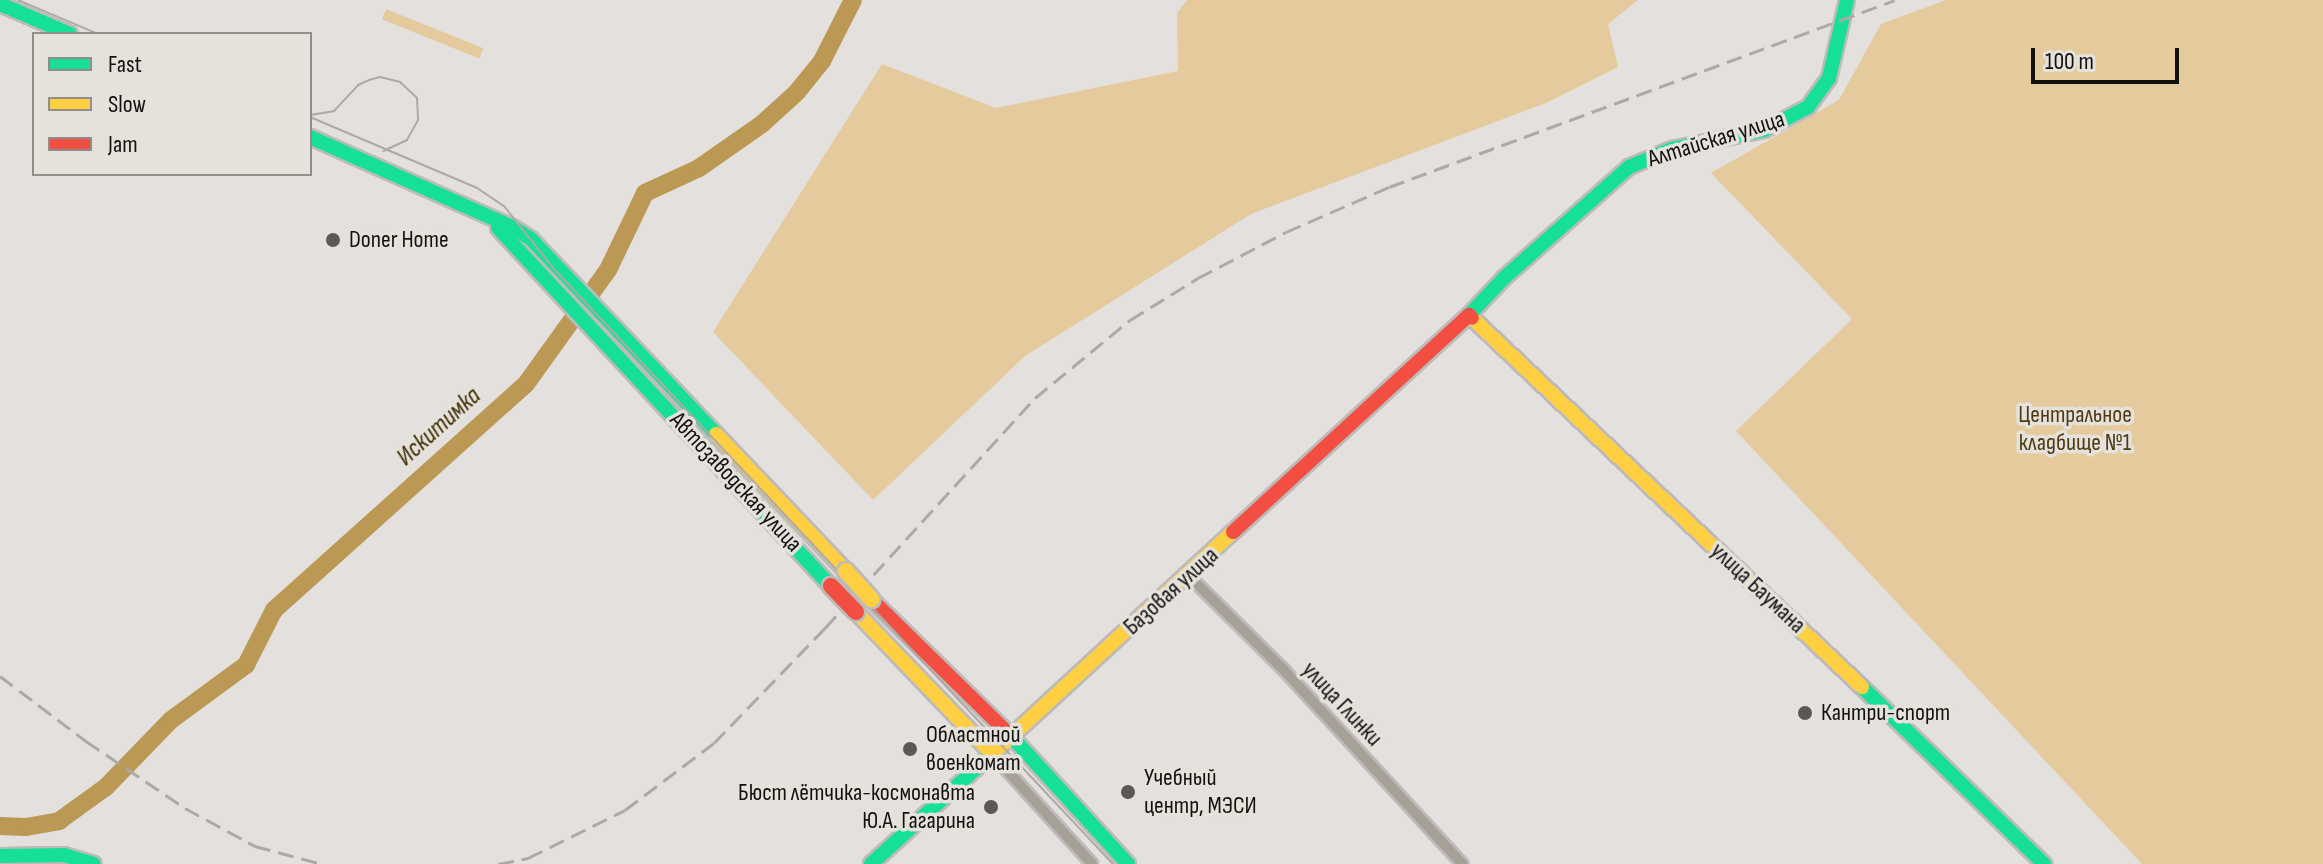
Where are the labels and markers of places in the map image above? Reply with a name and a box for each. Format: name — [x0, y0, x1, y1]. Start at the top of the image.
place label: Doner Home — [349, 226, 449, 254]
marker: Doner Home — [324, 231, 342, 249]
place label: Кантри-спорт — [1821, 699, 1950, 727]
marker: Кантри-спорт — [1796, 704, 1814, 722]
place label: Областной военкомат — [926, 721, 1021, 777]
marker: Областной военкомат — [901, 740, 919, 758]
place label: Учебный центр, МЭСИ — [1144, 764, 1257, 820]
place label: Бюст лётчика-космонавта Ю.А. Гагарина — [738, 779, 975, 835]
marker: Учебный центр, МЭСИ — [1119, 783, 1137, 801]
marker: Бюст лётчика-космонавта Ю.А. Гагарина — [982, 798, 1000, 816]

